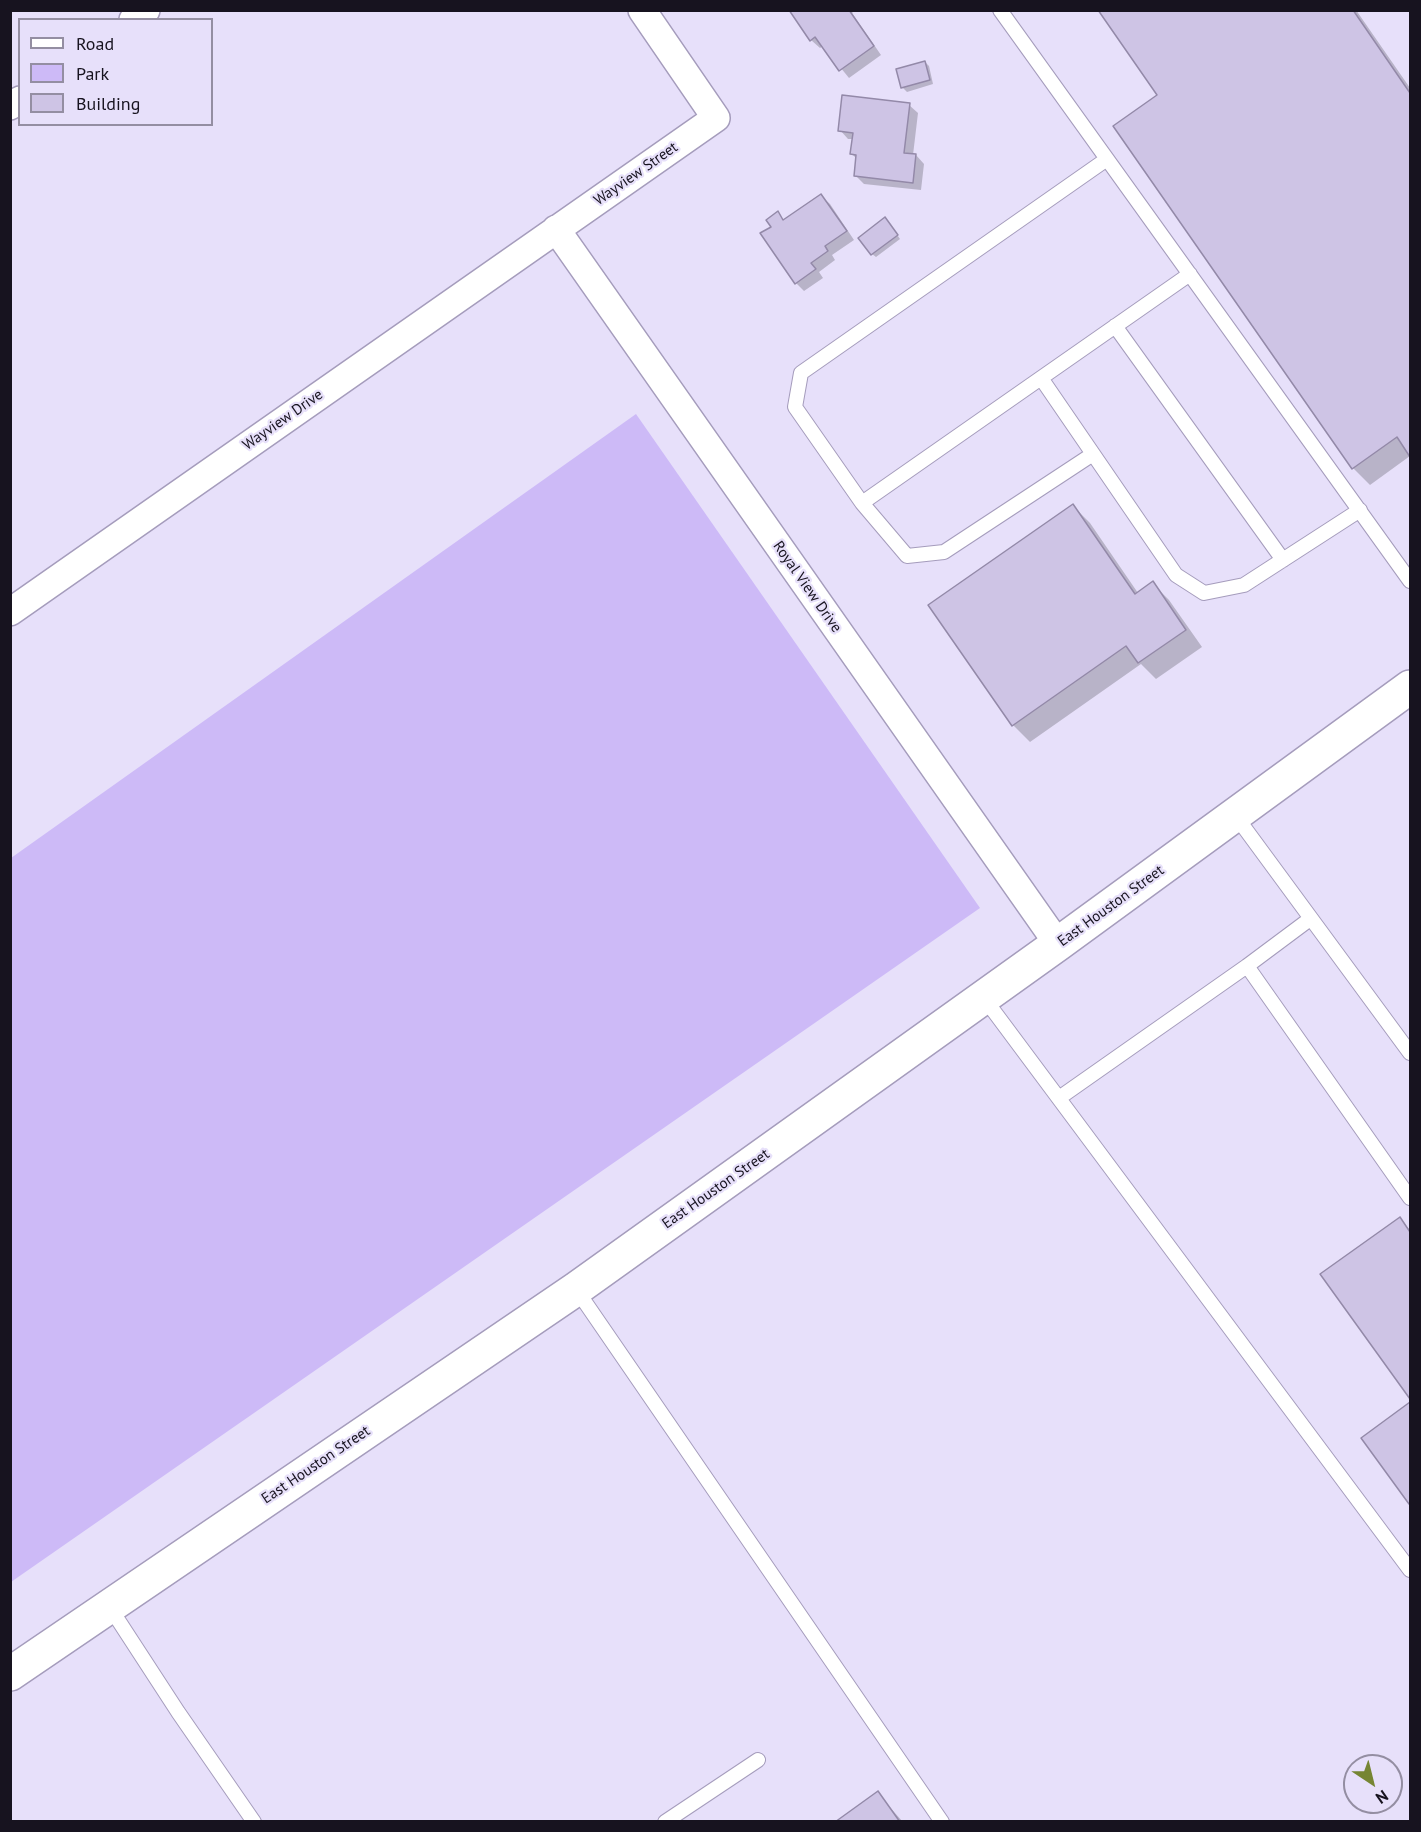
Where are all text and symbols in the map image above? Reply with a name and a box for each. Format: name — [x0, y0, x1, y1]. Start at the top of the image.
legend — [18, 18, 213, 126]
text: Road — [76, 32, 114, 55]
text: Park — [76, 62, 109, 85]
text: Building — [76, 92, 140, 115]
street label: Wayview Street — [591, 138, 681, 210]
street label: Wayview Drive — [239, 386, 327, 454]
street label: Royal View Drive — [769, 538, 845, 636]
street label: East Houston Street — [1054, 861, 1168, 951]
street label: East Houston Street — [659, 1145, 773, 1233]
street label: East Houston Street — [258, 1422, 374, 1508]
north arrow — [1343, 1754, 1403, 1814]
text: N — [1372, 1786, 1392, 1808]

